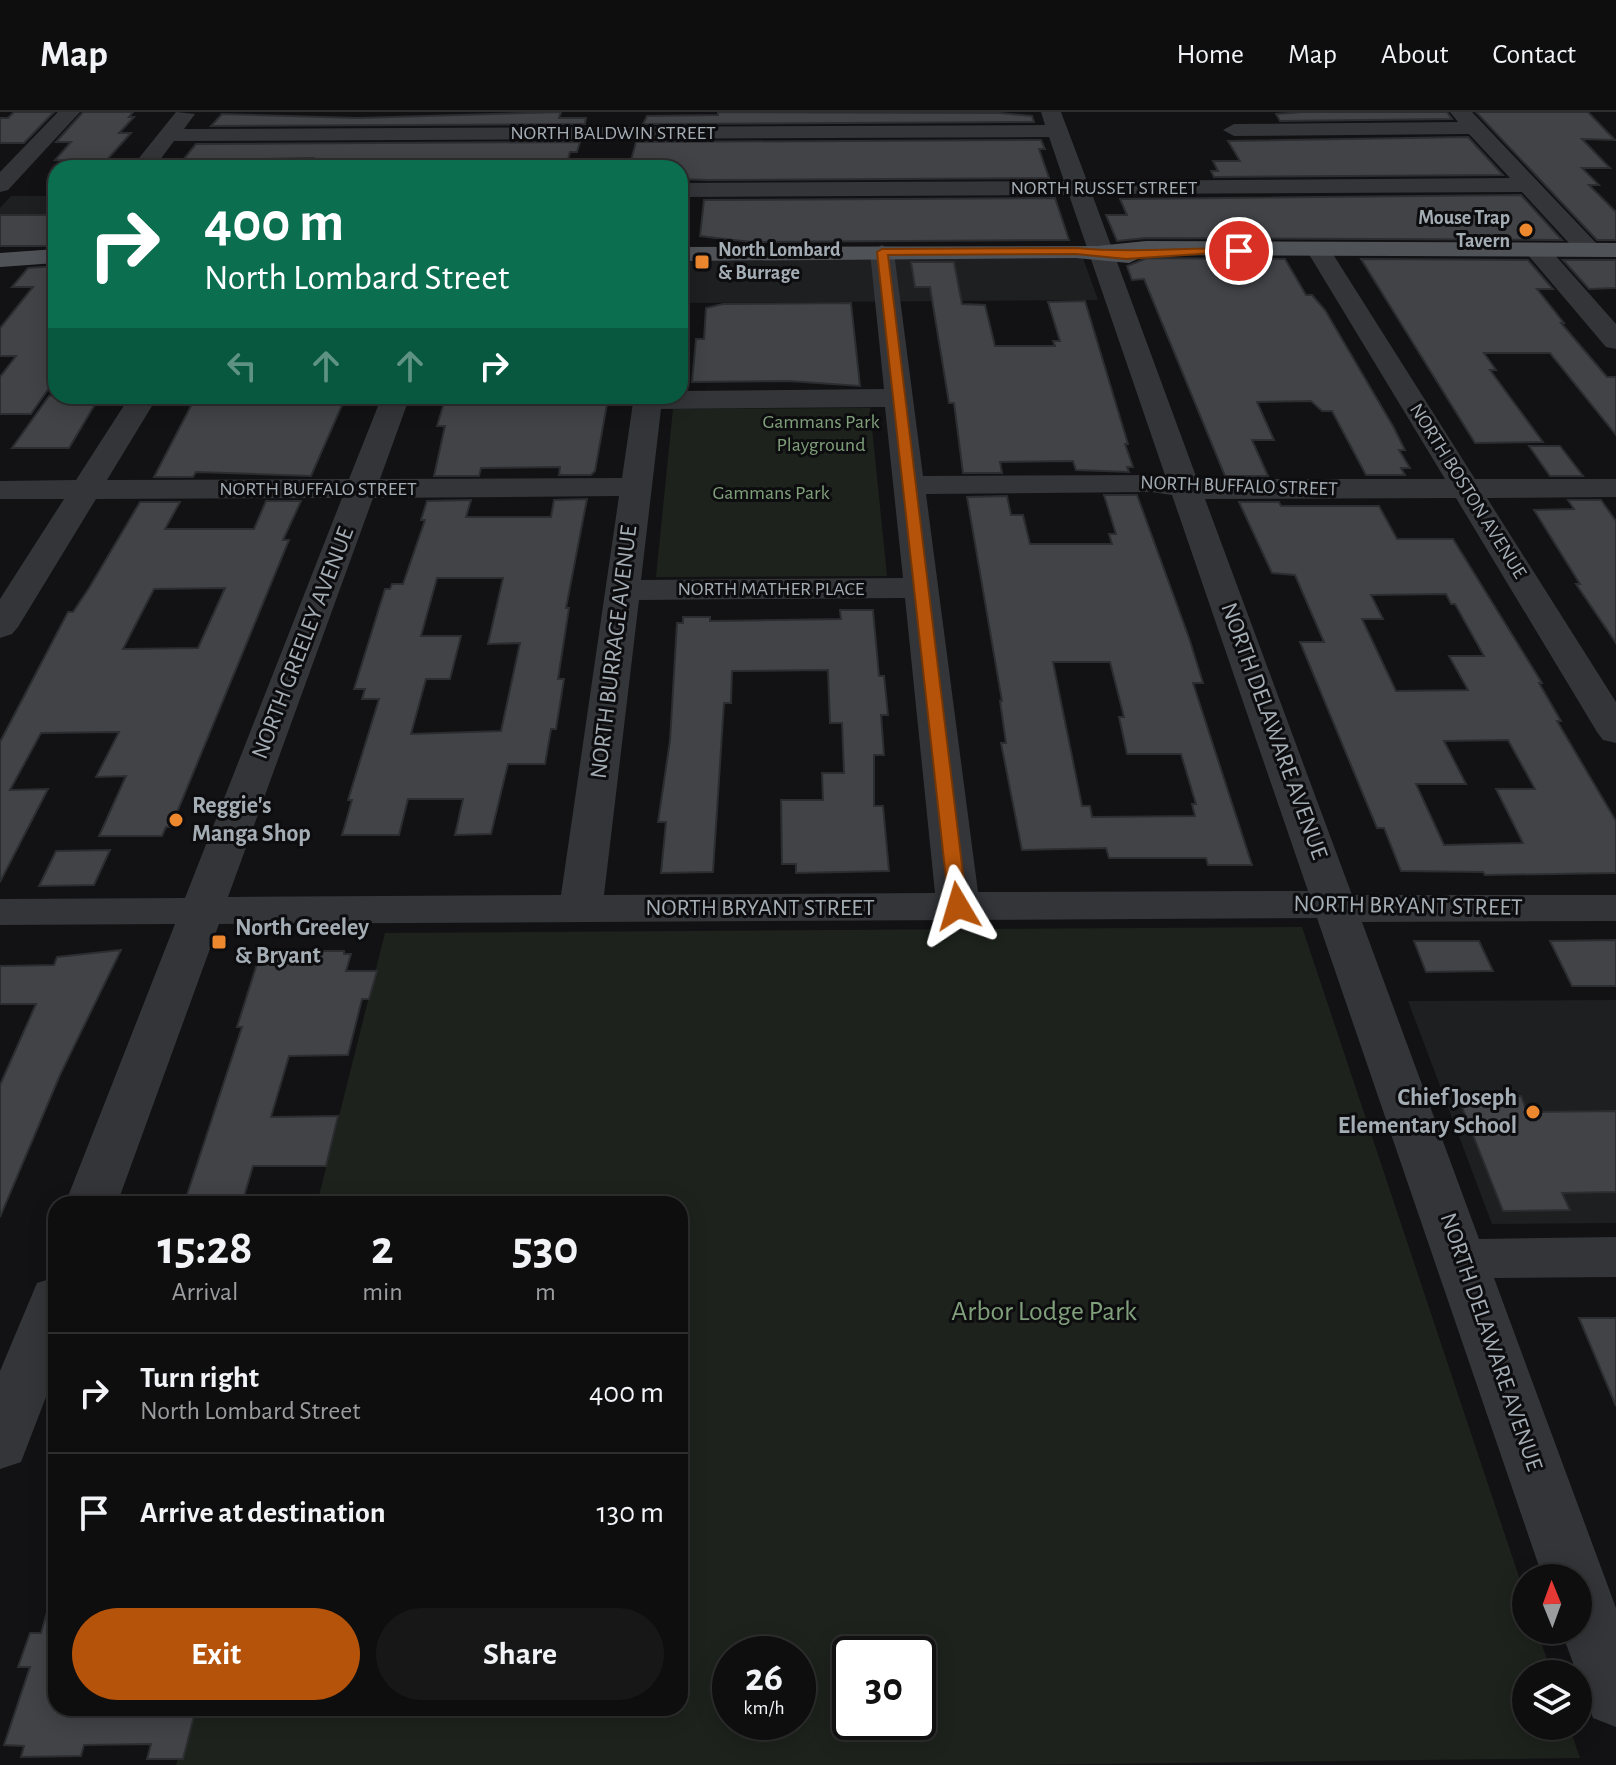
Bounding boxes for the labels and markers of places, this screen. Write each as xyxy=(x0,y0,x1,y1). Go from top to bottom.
place label: Mouse Trap Tavern xyxy=(1418,208,1510,251)
pin xyxy=(1205,217,1273,285)
marker: Mouse Trap Tavern xyxy=(1517,221,1535,239)
place label: North Lombard & Burrage xyxy=(718,240,841,283)
marker: North Lombard & Burrage xyxy=(693,253,711,271)
place label: Reggie's Manga Shop xyxy=(192,794,311,846)
marker: Reggie's Manga Shop xyxy=(167,811,185,829)
place label: North Greeley & Bryant xyxy=(235,916,369,968)
marker: North Greeley & Bryant xyxy=(210,933,228,951)
place label: Chief Joseph Elementary School xyxy=(1338,1086,1517,1138)
marker: Chief Joseph Elementary School xyxy=(1524,1103,1542,1121)

